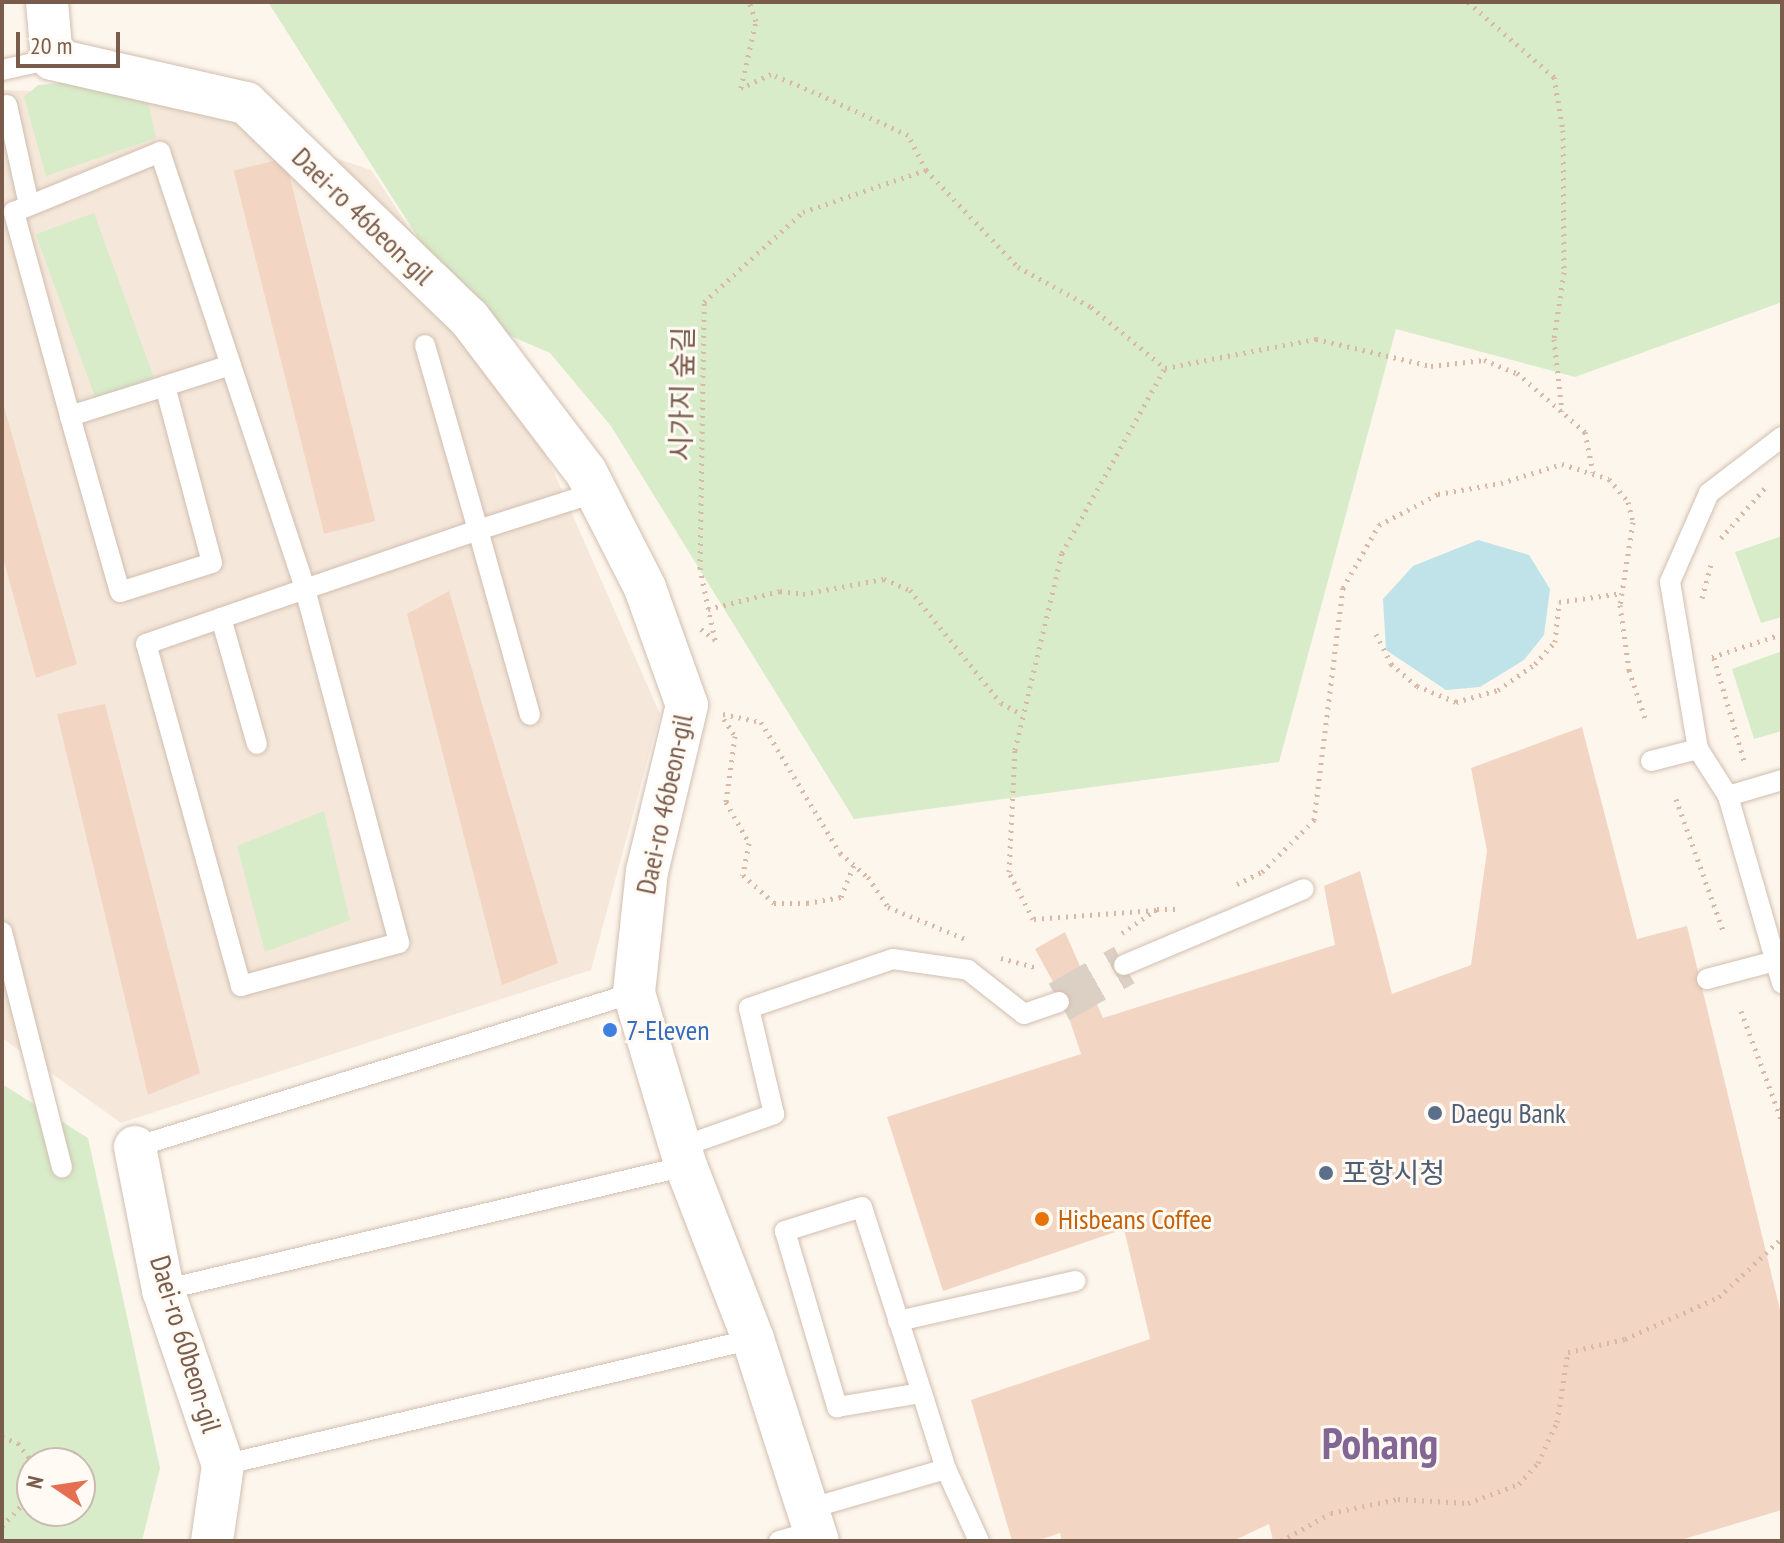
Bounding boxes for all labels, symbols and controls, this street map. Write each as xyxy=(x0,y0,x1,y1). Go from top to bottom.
scale bar xyxy=(20,16,124,66)
text: 20 m xyxy=(30,30,72,61)
street label: Daei-ro 46beon-gil xyxy=(285,140,441,292)
street label: 시가지 숲길 xyxy=(664,326,700,462)
street label: Daei-ro 46beon-gil xyxy=(629,711,699,897)
place label: 7-Eleven xyxy=(626,1013,710,1047)
marker: 7-Eleven xyxy=(601,1021,619,1039)
place label: Daegu Bank xyxy=(1451,1096,1566,1130)
marker: Daegu Bank xyxy=(1426,1104,1444,1122)
place label: 포항시청 xyxy=(1342,1156,1445,1190)
marker: 포항시청 xyxy=(1317,1164,1335,1182)
place label: Hisbeans Coffee xyxy=(1058,1202,1212,1236)
marker: Hisbeans Coffee xyxy=(1033,1210,1051,1228)
street label: Daei-ro 60beon-gil xyxy=(143,1251,229,1437)
district label: Pohang xyxy=(1322,1417,1438,1469)
north arrow xyxy=(16,1447,96,1527)
text: N xyxy=(20,1473,50,1491)

